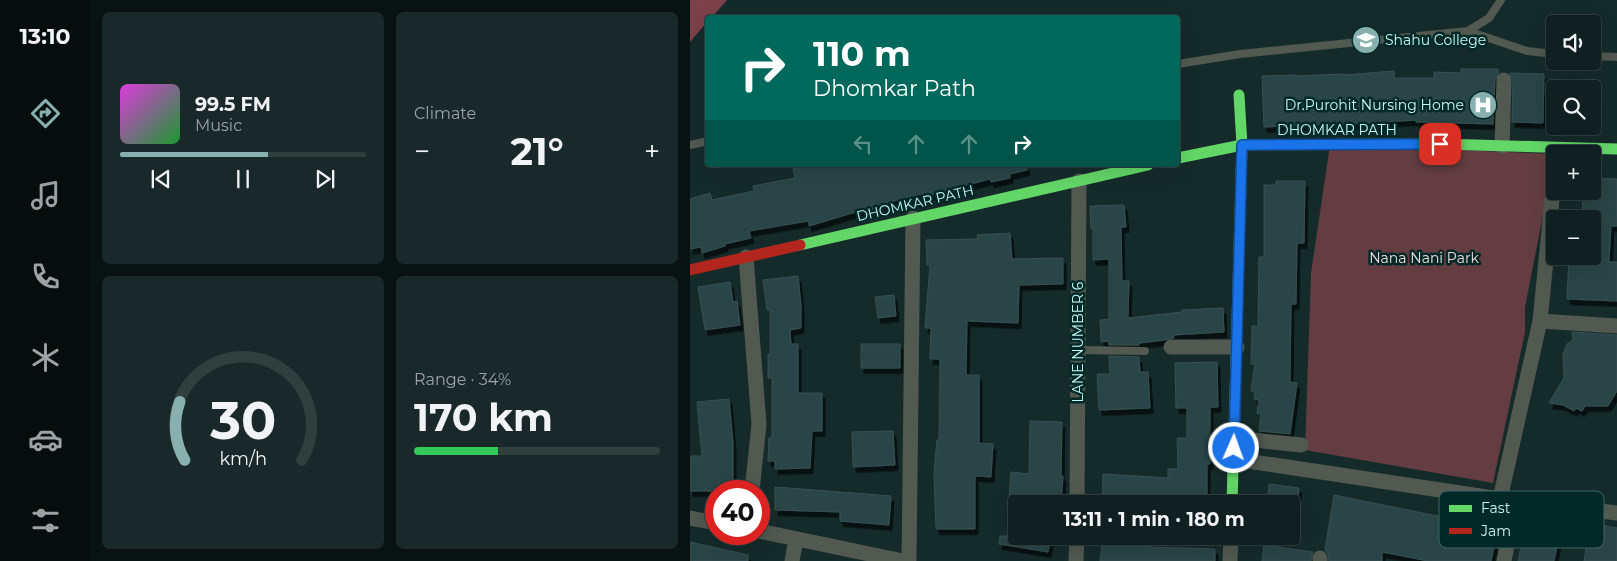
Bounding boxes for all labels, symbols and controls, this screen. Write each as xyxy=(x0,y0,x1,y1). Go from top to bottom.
map controls xyxy=(1546,15,1601,265)
button: sound xyxy=(1546,15,1601,70)
text: 13:10 xyxy=(20,23,70,50)
school or university icon: Shahu College xyxy=(1351,25,1381,55)
place label: Shahu College xyxy=(1385,31,1486,49)
text: 110 m xyxy=(813,32,911,75)
icon: right xyxy=(730,35,795,100)
text: Dhomkar Path xyxy=(813,75,976,102)
button: search xyxy=(1546,80,1601,135)
hospital icon: Dr.Purohit Nursing Home xyxy=(1468,90,1498,120)
text: 99.5 FM xyxy=(195,93,271,116)
icon: directions xyxy=(28,96,63,131)
place label: Dr.Purohit Nursing Home xyxy=(1285,96,1464,114)
text: Climate xyxy=(414,104,476,123)
text: Music xyxy=(195,116,242,135)
street label: DHOMKAR PATH xyxy=(1277,121,1397,139)
pin xyxy=(1419,123,1461,165)
text: 21° xyxy=(510,128,564,175)
icon: left xyxy=(849,130,877,158)
icon: ahead xyxy=(902,130,930,158)
icon: ahead xyxy=(955,130,983,158)
icon: right xyxy=(1008,130,1036,158)
icon: arrive xyxy=(1426,130,1454,158)
text: − xyxy=(414,134,430,168)
text: + xyxy=(644,134,660,168)
button: + xyxy=(1546,145,1601,200)
icon: previous xyxy=(147,165,175,193)
icon: pause xyxy=(229,165,257,193)
icon: next xyxy=(311,165,339,193)
icon: music xyxy=(28,178,63,213)
street label: DHOMKAR PATH xyxy=(855,181,975,225)
button: − xyxy=(1546,210,1601,265)
park label: Nana Nani Park xyxy=(1369,249,1479,267)
icon: phone xyxy=(28,259,63,294)
street label: LANE NUMBER 6 xyxy=(1069,281,1087,402)
icon: climate xyxy=(28,340,63,375)
text: Range · 34% xyxy=(414,370,511,389)
text: 30 xyxy=(209,389,276,452)
text: 170 km xyxy=(414,394,553,441)
position arrow xyxy=(1207,421,1259,473)
icon: car xyxy=(28,422,63,457)
text: km/h xyxy=(219,448,267,469)
speed limit sign: 40 xyxy=(705,480,770,545)
legend xyxy=(1439,491,1604,548)
text: Fast xyxy=(1481,499,1511,517)
icon: filters xyxy=(28,503,63,538)
text: 13:11 · 1 min · 180 m xyxy=(1063,508,1245,531)
text: Jam xyxy=(1480,522,1511,540)

